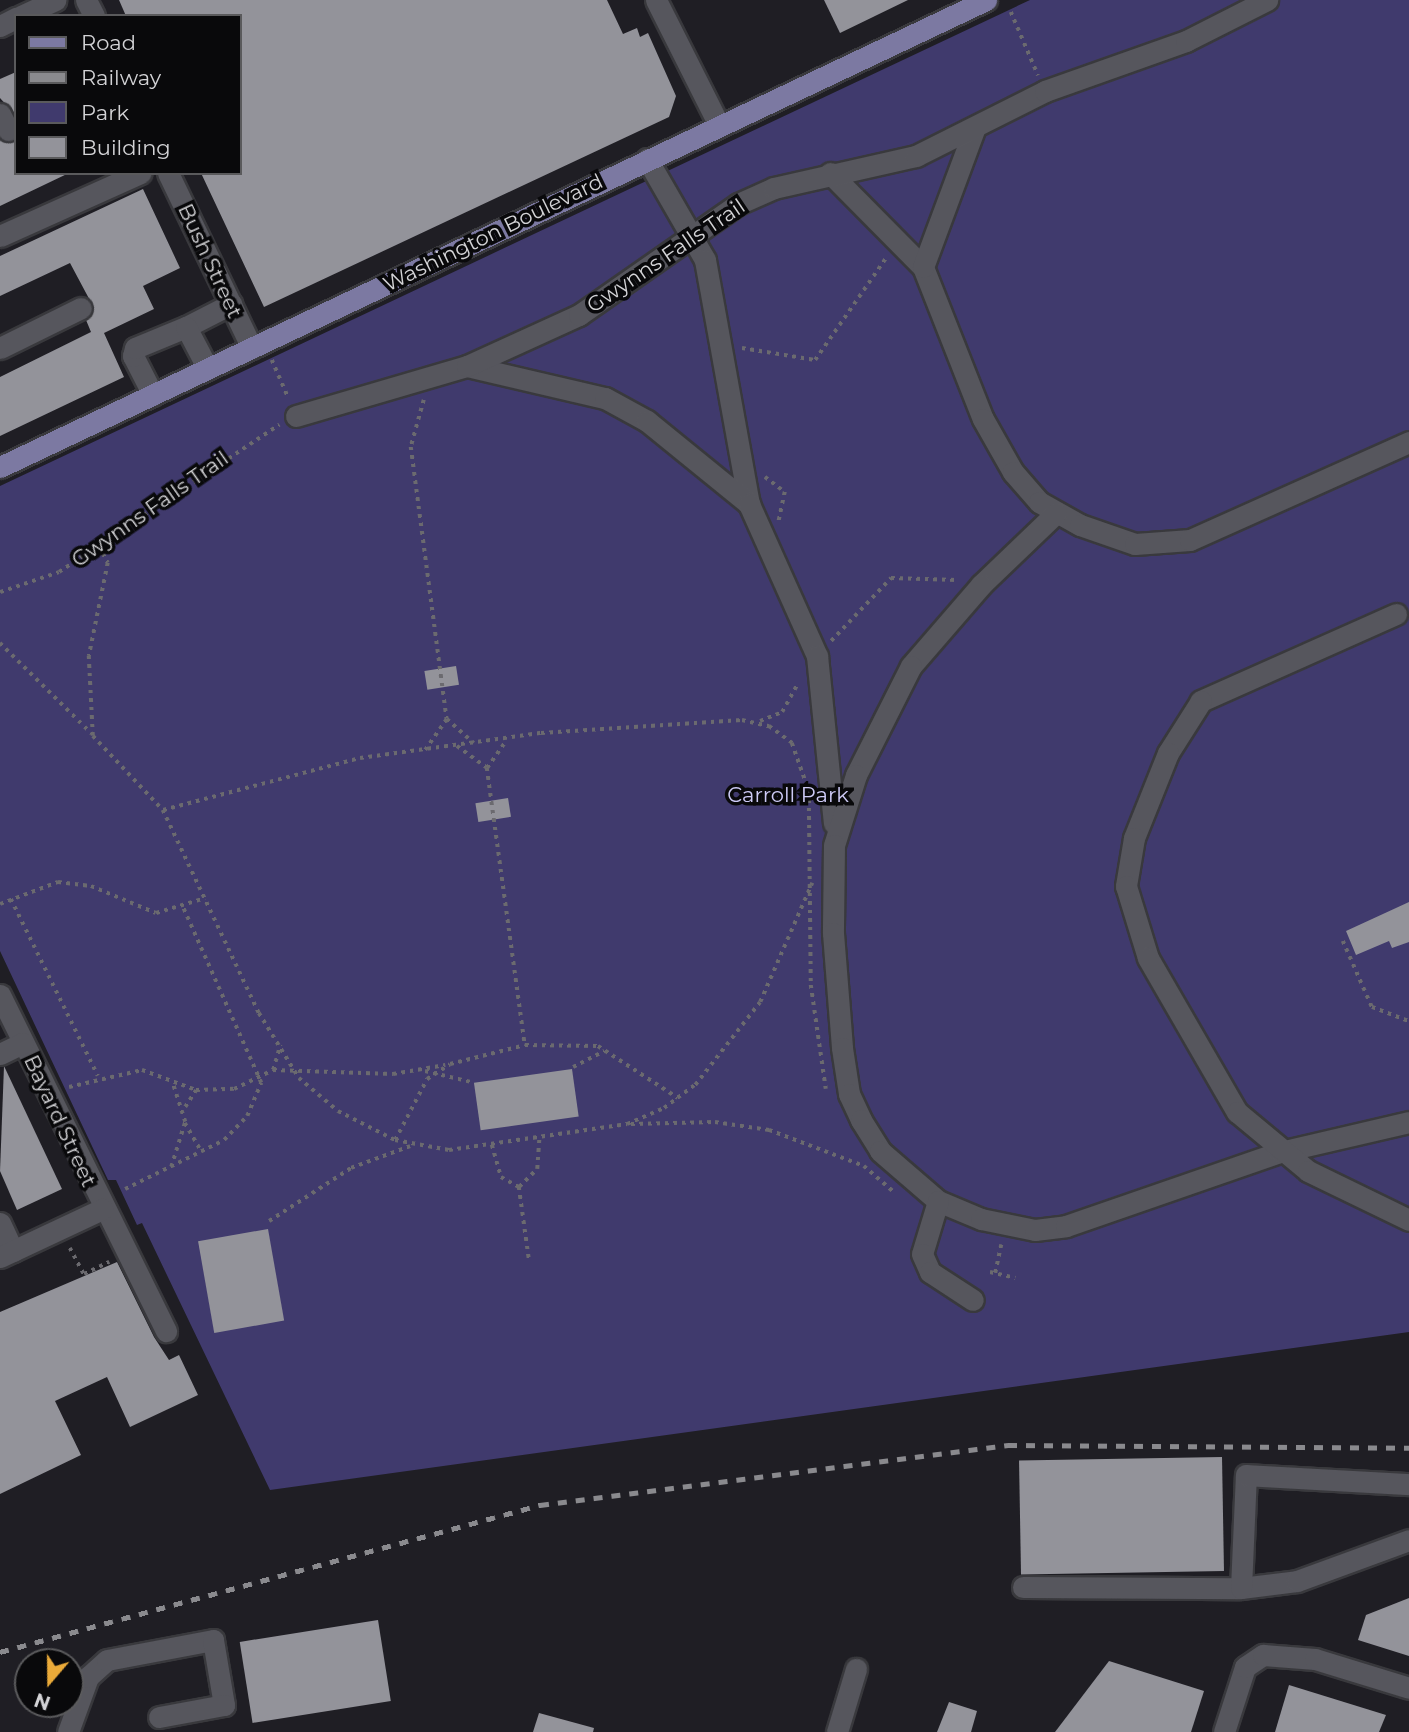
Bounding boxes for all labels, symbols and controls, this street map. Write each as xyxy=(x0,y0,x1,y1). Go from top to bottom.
legend xyxy=(14,14,242,175)
text: Road xyxy=(81,30,136,55)
text: Railway xyxy=(81,65,161,90)
text: Park xyxy=(81,100,129,125)
text: Building xyxy=(81,135,171,160)
street label: Washington Boulevard xyxy=(379,169,607,297)
street label: Gwynns Falls Trail xyxy=(582,194,750,318)
street label: Bush Street xyxy=(173,200,247,322)
street label: Gwynns Falls Trail xyxy=(67,446,233,572)
park label: Carroll Park xyxy=(727,782,849,808)
street label: Bayard Street xyxy=(18,1051,102,1191)
north arrow xyxy=(14,1648,84,1718)
text: N xyxy=(31,1688,53,1715)

